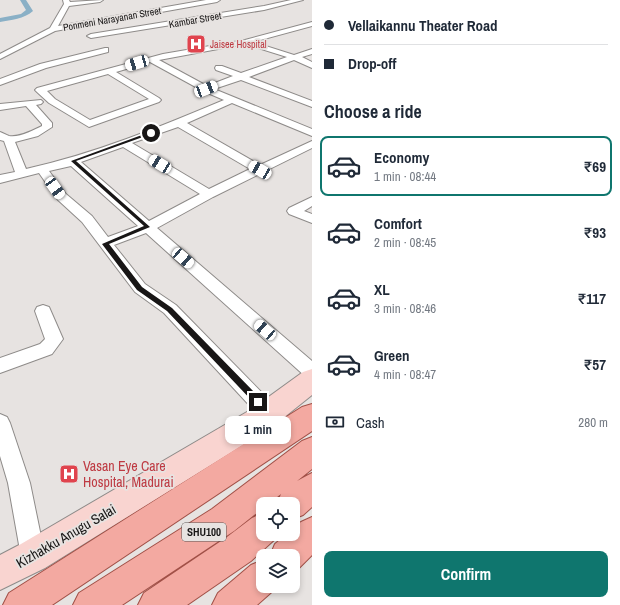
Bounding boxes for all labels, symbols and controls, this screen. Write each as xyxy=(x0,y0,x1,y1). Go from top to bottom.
street label: Ponmeni Narayanan Street xyxy=(62,4,163,34)
street label: Kambar Street xyxy=(168,9,223,31)
text: Vellaikannu Theater Road xyxy=(348,15,498,36)
hospital icon: Jaisee Hospital xyxy=(185,33,207,55)
place label: Jaisee Hospital xyxy=(210,38,267,51)
text: Drop-off xyxy=(348,53,397,74)
car xyxy=(124,54,150,72)
car xyxy=(193,79,219,99)
text: Choose a ride xyxy=(324,99,422,124)
route start xyxy=(142,124,160,142)
text: Economy xyxy=(374,147,429,168)
icon: car xyxy=(326,148,362,184)
car xyxy=(147,153,173,175)
text: ₹69 xyxy=(584,156,606,177)
car xyxy=(247,159,273,181)
text: 1 min · 08:44 xyxy=(374,168,436,185)
car xyxy=(43,175,67,201)
text: Comfort xyxy=(374,213,422,234)
icon: car xyxy=(326,214,362,250)
text: ₹93 xyxy=(584,222,606,243)
text: 2 min · 08:45 xyxy=(374,234,436,251)
car xyxy=(170,246,196,270)
text: XL xyxy=(374,279,390,300)
icon: car xyxy=(326,280,362,316)
text: ₹117 xyxy=(577,288,606,309)
text: 3 min · 08:46 xyxy=(374,300,436,317)
car xyxy=(252,318,278,342)
text: Green xyxy=(374,345,410,366)
icon: car xyxy=(326,346,362,382)
text: ₹57 xyxy=(584,354,606,375)
text: 4 min · 08:47 xyxy=(374,366,436,383)
route end xyxy=(249,393,267,411)
icon: cash xyxy=(324,411,346,433)
text: Cash xyxy=(356,412,385,433)
text: 280 m xyxy=(578,414,608,431)
callout: 1 min xyxy=(225,416,291,444)
text: 1 min xyxy=(244,421,272,438)
place label: Vasan Eye Care Hospital, Madurai xyxy=(83,457,174,491)
hospital icon: Vasan Eye Care Hospital, Madurai xyxy=(58,463,80,485)
map controls xyxy=(256,497,300,593)
button: locate xyxy=(256,497,300,541)
street label: Kizhakku Anugu Salai xyxy=(13,500,119,572)
road number: SHU100 xyxy=(182,523,226,541)
button: layers xyxy=(256,549,300,593)
button: Confirm xyxy=(324,551,608,597)

